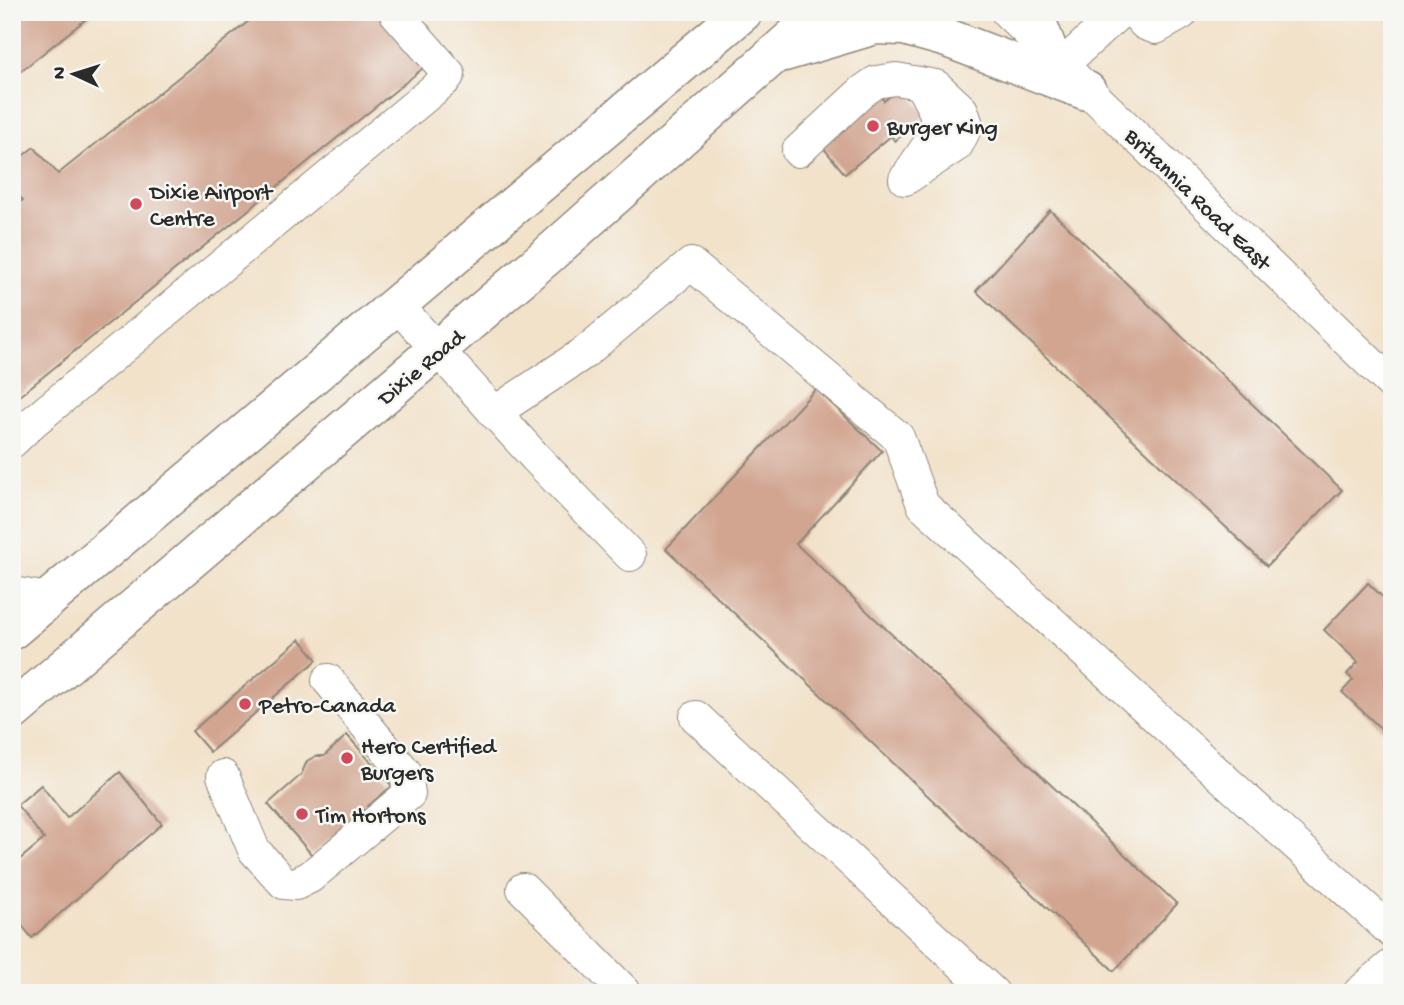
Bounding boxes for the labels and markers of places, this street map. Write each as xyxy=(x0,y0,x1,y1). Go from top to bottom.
place label: Burger King xyxy=(886,116,998,143)
marker: Burger King xyxy=(865,118,881,134)
place label: Dixie Airport Centre xyxy=(148,181,273,234)
marker: Dixie Airport Centre xyxy=(128,196,144,212)
place label: Petro-Canada xyxy=(258,694,397,721)
marker: Petro-Canada xyxy=(237,696,253,712)
place label: Hero Certified Burgers xyxy=(360,735,497,788)
marker: Hero Certified Burgers xyxy=(339,750,355,766)
place label: Tim Hortons xyxy=(314,804,426,831)
marker: Tim Hortons xyxy=(294,806,310,822)

